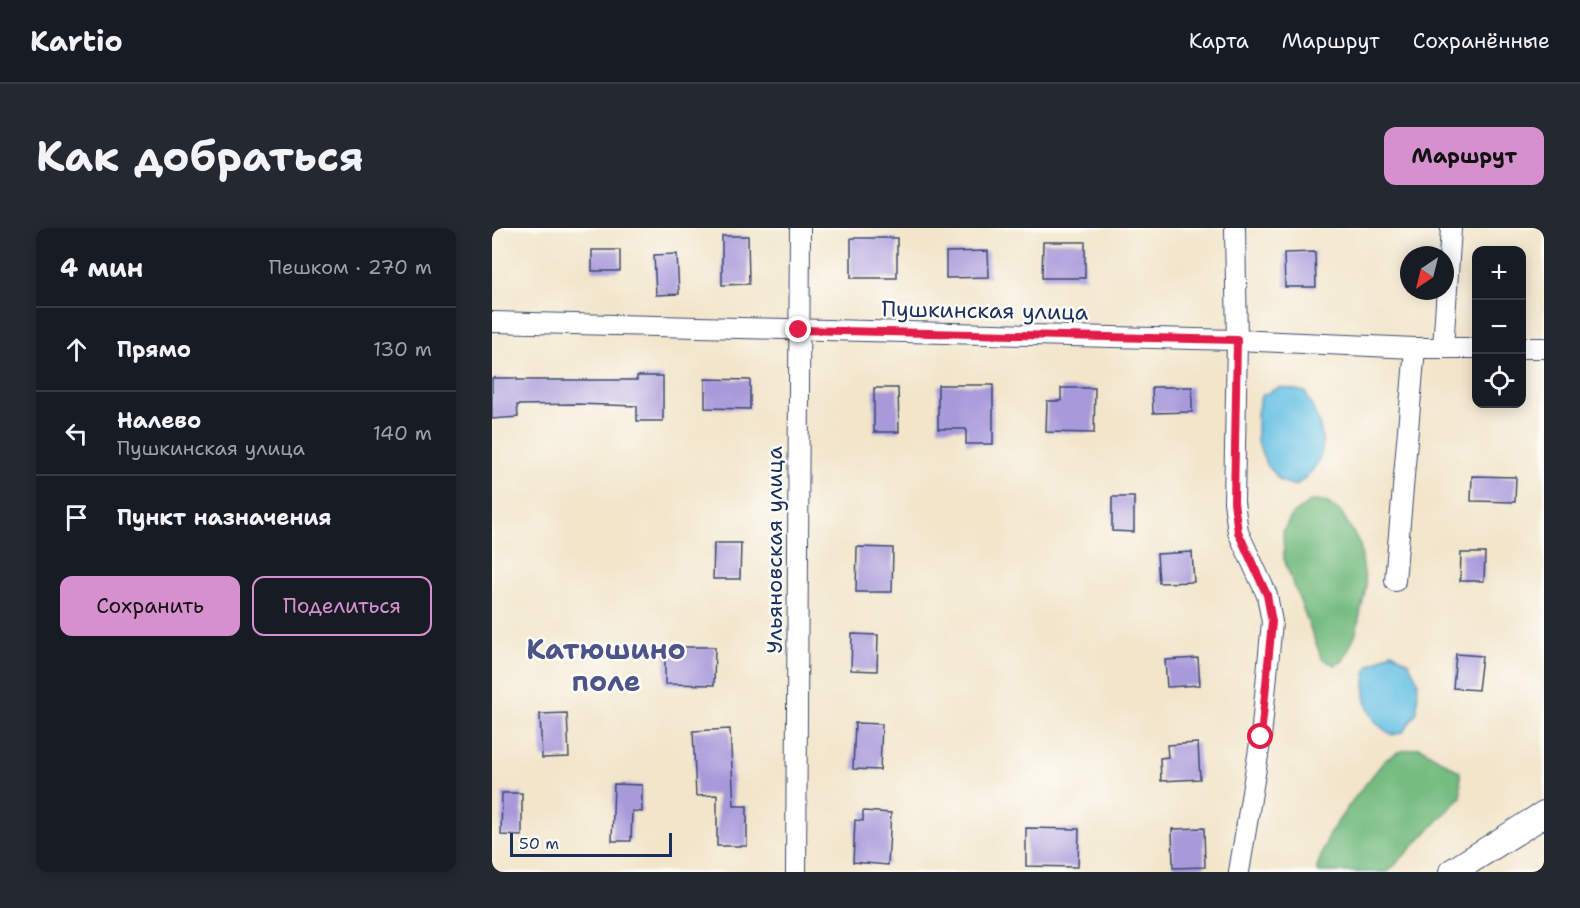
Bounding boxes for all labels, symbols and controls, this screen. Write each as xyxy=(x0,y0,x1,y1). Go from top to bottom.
text: Kartio xyxy=(30,22,123,60)
text: Карта xyxy=(1189,27,1249,55)
text: Маршрут xyxy=(1282,27,1380,55)
text: Сохранённые xyxy=(1413,27,1550,55)
button: Маршрут xyxy=(1384,127,1544,185)
text: Как добраться xyxy=(36,128,364,184)
north arrow xyxy=(1400,246,1454,300)
map controls xyxy=(1472,246,1526,408)
button: + xyxy=(1472,246,1526,300)
text: 4 мин xyxy=(60,250,143,285)
text: Пешком · 270 m xyxy=(269,254,432,280)
street label: Пушкинская улица xyxy=(881,294,1089,327)
button: − xyxy=(1472,300,1526,354)
route end xyxy=(785,316,811,342)
icon: ahead xyxy=(60,333,93,366)
text: Прямо xyxy=(117,335,191,364)
text: 130 m xyxy=(373,336,432,362)
button: locate xyxy=(1472,354,1526,408)
text: Налево xyxy=(117,406,201,435)
icon: left xyxy=(60,417,93,450)
text: 140 m xyxy=(373,420,432,446)
text: Пушкинская улица xyxy=(117,435,305,461)
street label: Ульяновская улица xyxy=(760,446,789,654)
icon: arrive xyxy=(60,501,93,534)
text: Пункт назначения xyxy=(117,503,331,532)
button: Сохранить xyxy=(60,576,240,636)
button: Поделиться xyxy=(252,576,432,636)
district label: Катюшино поле xyxy=(526,630,686,700)
route start xyxy=(1247,723,1273,749)
scale bar xyxy=(510,830,672,858)
text: 50 m xyxy=(519,833,559,854)

